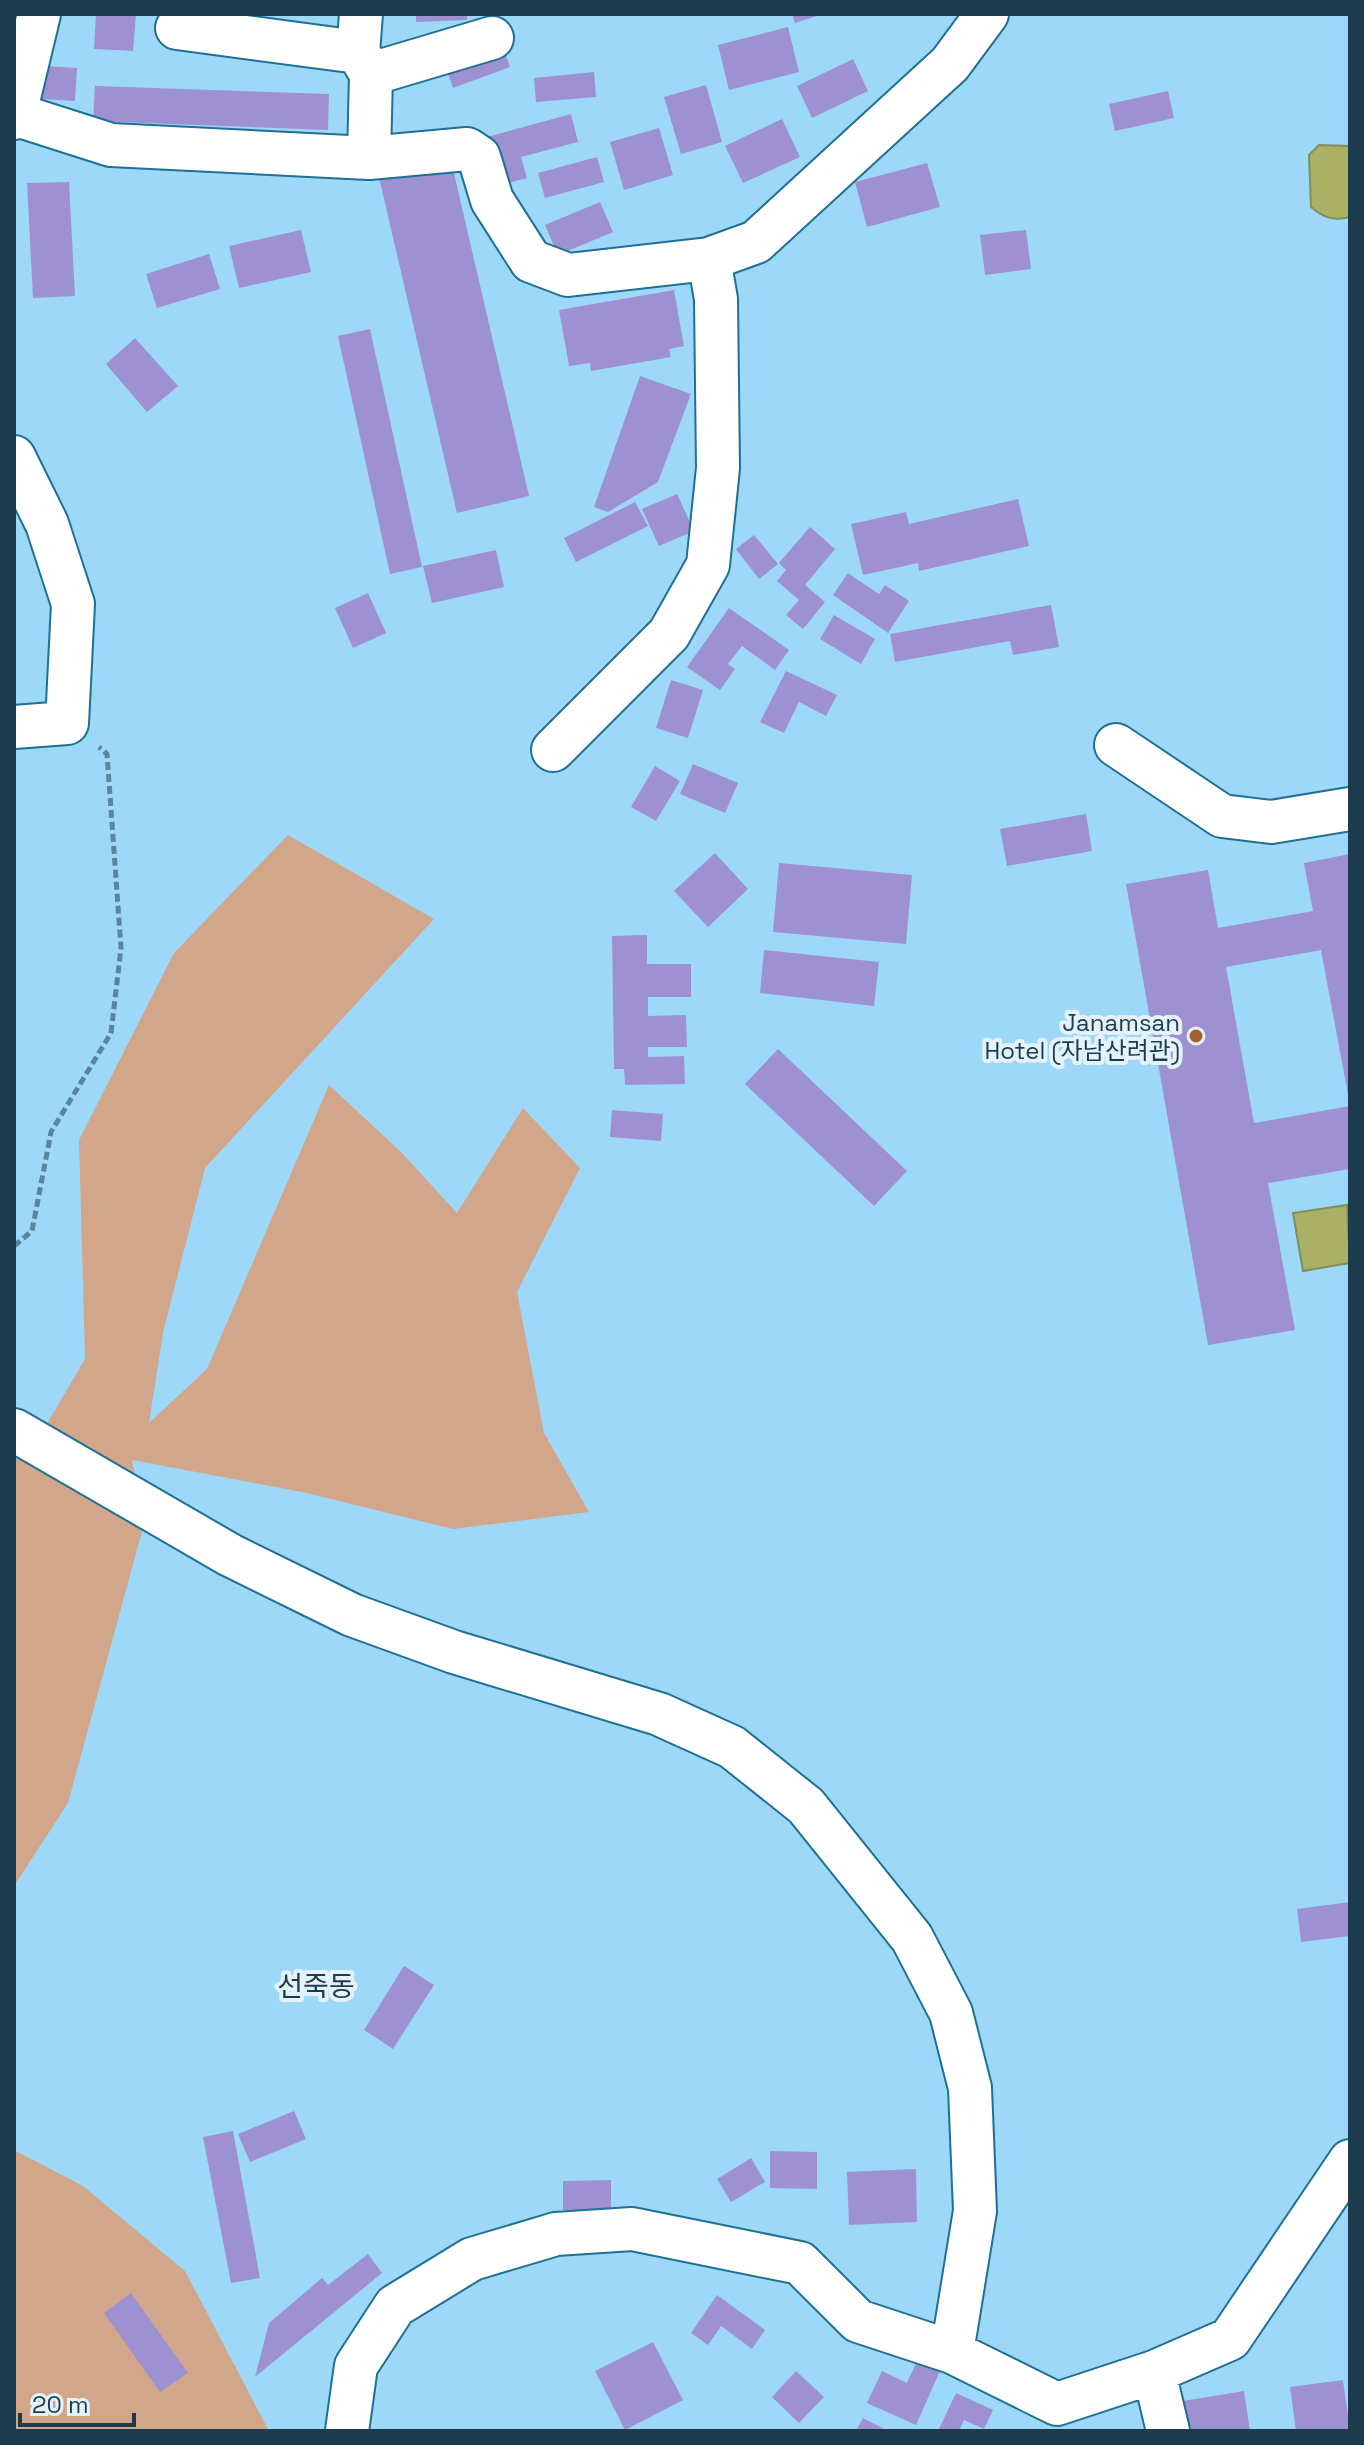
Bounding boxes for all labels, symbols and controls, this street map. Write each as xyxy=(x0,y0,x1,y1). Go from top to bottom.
place label: Janamsan Hotel (자남산려관) xyxy=(984,1007,1180,1066)
marker: Janamsan Hotel (자남산려관) xyxy=(1187,1027,1205,1045)
district label: 선죽동 xyxy=(277,1968,355,2004)
scale bar xyxy=(20,2377,134,2427)
text: 20 m xyxy=(32,2389,89,2420)

